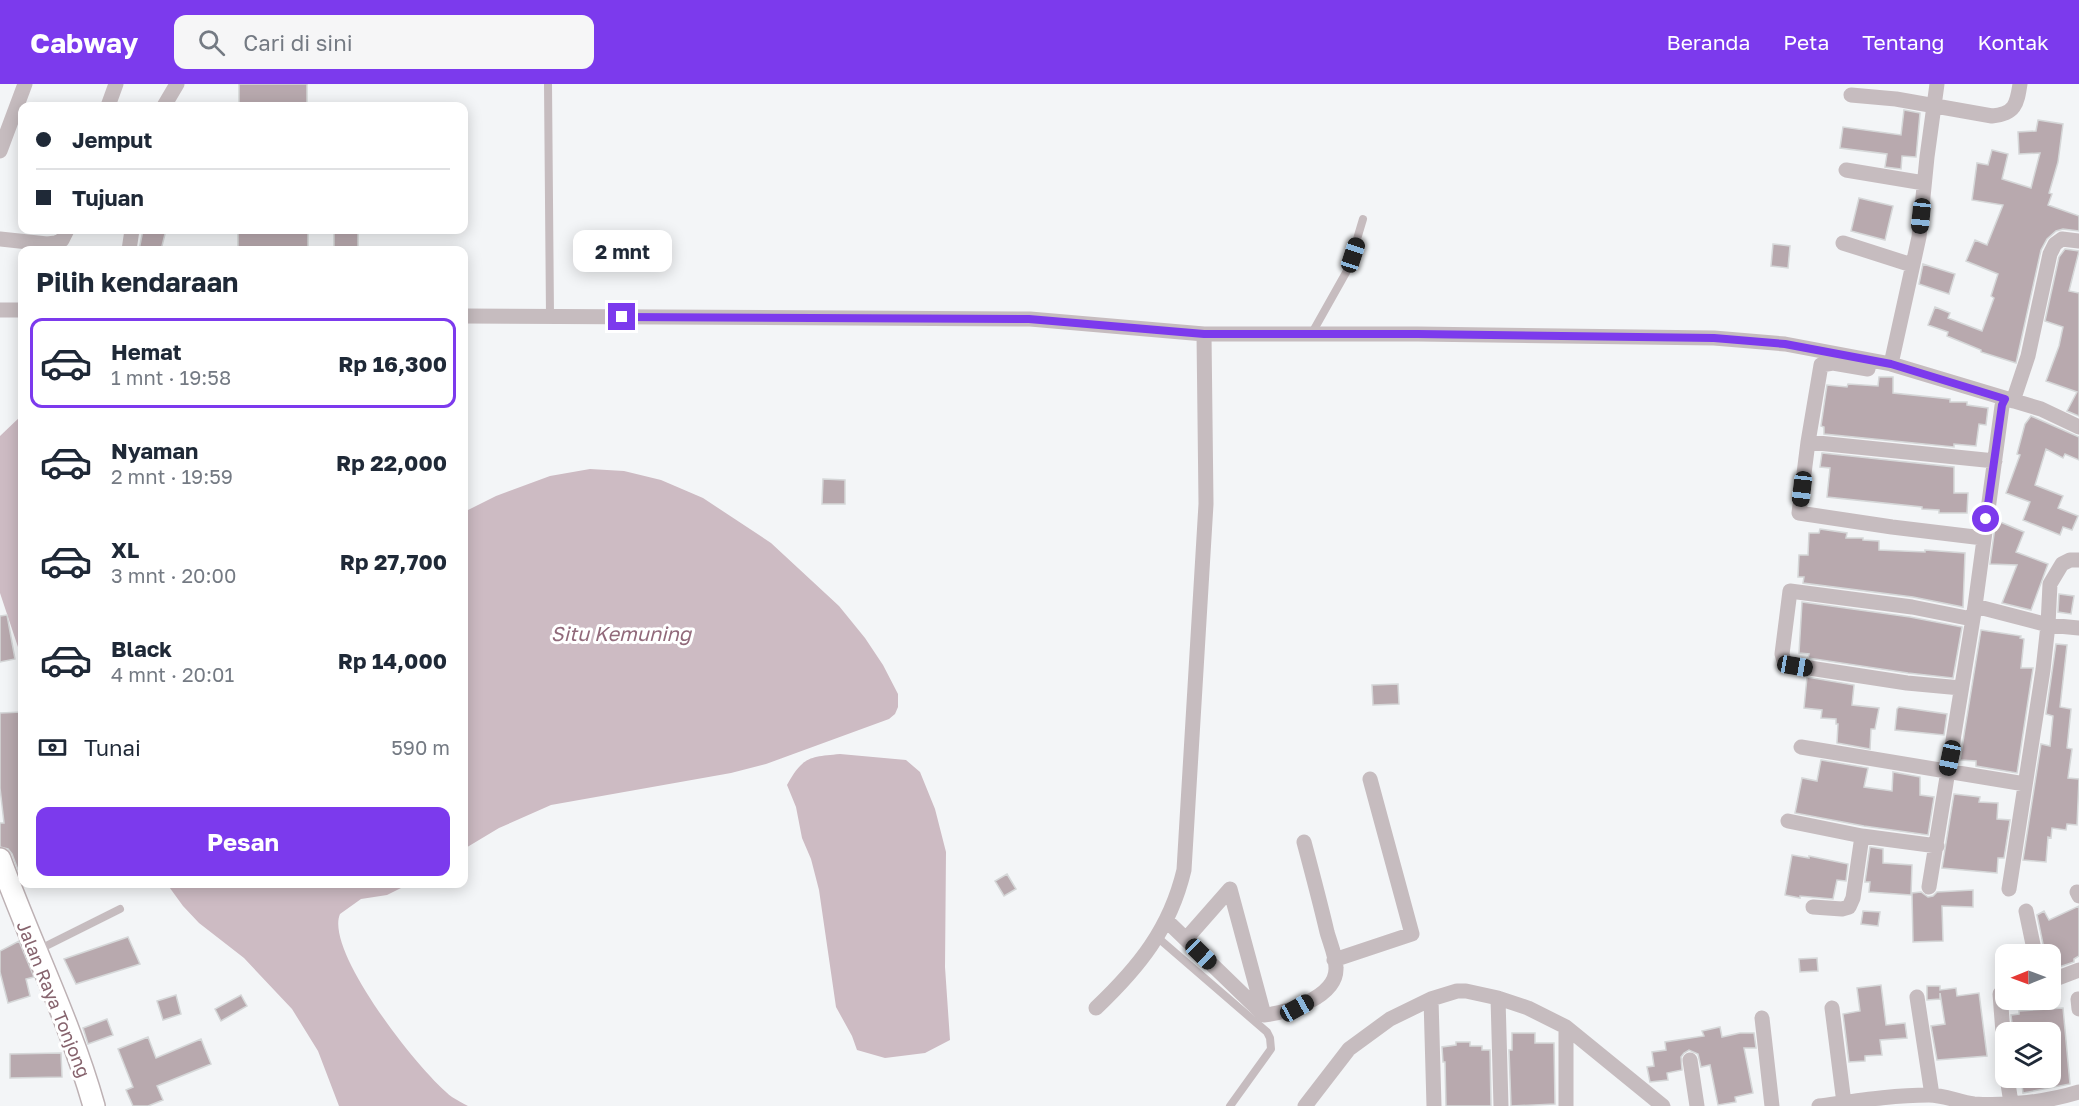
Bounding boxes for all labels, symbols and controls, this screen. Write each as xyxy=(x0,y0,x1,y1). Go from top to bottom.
search box xyxy=(174,15,594,69)
text: Cabway xyxy=(30,26,138,59)
icon: search xyxy=(195,26,228,59)
text: Cari di sini xyxy=(243,29,353,56)
text: Beranda xyxy=(1667,29,1750,55)
text: Peta xyxy=(1783,29,1829,55)
text: Tentang xyxy=(1862,29,1944,55)
text: Kontak xyxy=(1977,29,2049,55)
text: Jemput xyxy=(72,126,152,153)
text: Tujuan xyxy=(72,184,144,211)
car xyxy=(1910,197,1932,235)
callout: 2 mnt xyxy=(572,230,672,272)
car xyxy=(1339,235,1367,275)
text: 2 mnt xyxy=(595,239,650,263)
text: Pilih kendaraan xyxy=(36,266,238,298)
route end xyxy=(608,303,635,330)
icon: car xyxy=(39,336,93,390)
text: Hemat xyxy=(111,338,182,365)
text: Rp 16,300 xyxy=(338,350,447,377)
text: 1 mnt · 19:58 xyxy=(111,365,231,389)
icon: car xyxy=(39,435,93,489)
text: Nyaman xyxy=(111,437,198,464)
text: Rp 22,000 xyxy=(336,449,447,476)
text: 2 mnt · 19:59 xyxy=(111,464,233,488)
car xyxy=(1791,470,1813,508)
route start xyxy=(1972,505,1999,532)
icon: car xyxy=(39,534,93,588)
text: XL xyxy=(111,536,139,563)
text: Rp 27,700 xyxy=(340,548,447,575)
text: 3 mnt · 20:00 xyxy=(111,563,236,587)
water label: Situ Kemuning xyxy=(551,621,693,646)
icon: car xyxy=(39,633,93,687)
text: Black xyxy=(111,635,172,662)
text: Rp 14,000 xyxy=(338,647,447,674)
car xyxy=(1776,654,1814,678)
text: 4 mnt · 20:01 xyxy=(111,662,234,686)
icon: cash xyxy=(36,731,69,764)
text: Tunai xyxy=(84,734,141,761)
text: 590 m xyxy=(391,735,450,759)
car xyxy=(1937,739,1963,777)
button: Pesan xyxy=(36,807,450,876)
street label: Jalan Raya Tonjong xyxy=(13,917,95,1081)
car xyxy=(1182,935,1220,973)
north arrow xyxy=(1995,944,2061,1010)
map controls xyxy=(1995,944,2061,1088)
car xyxy=(1277,991,1317,1025)
button: layers xyxy=(1995,1022,2061,1088)

